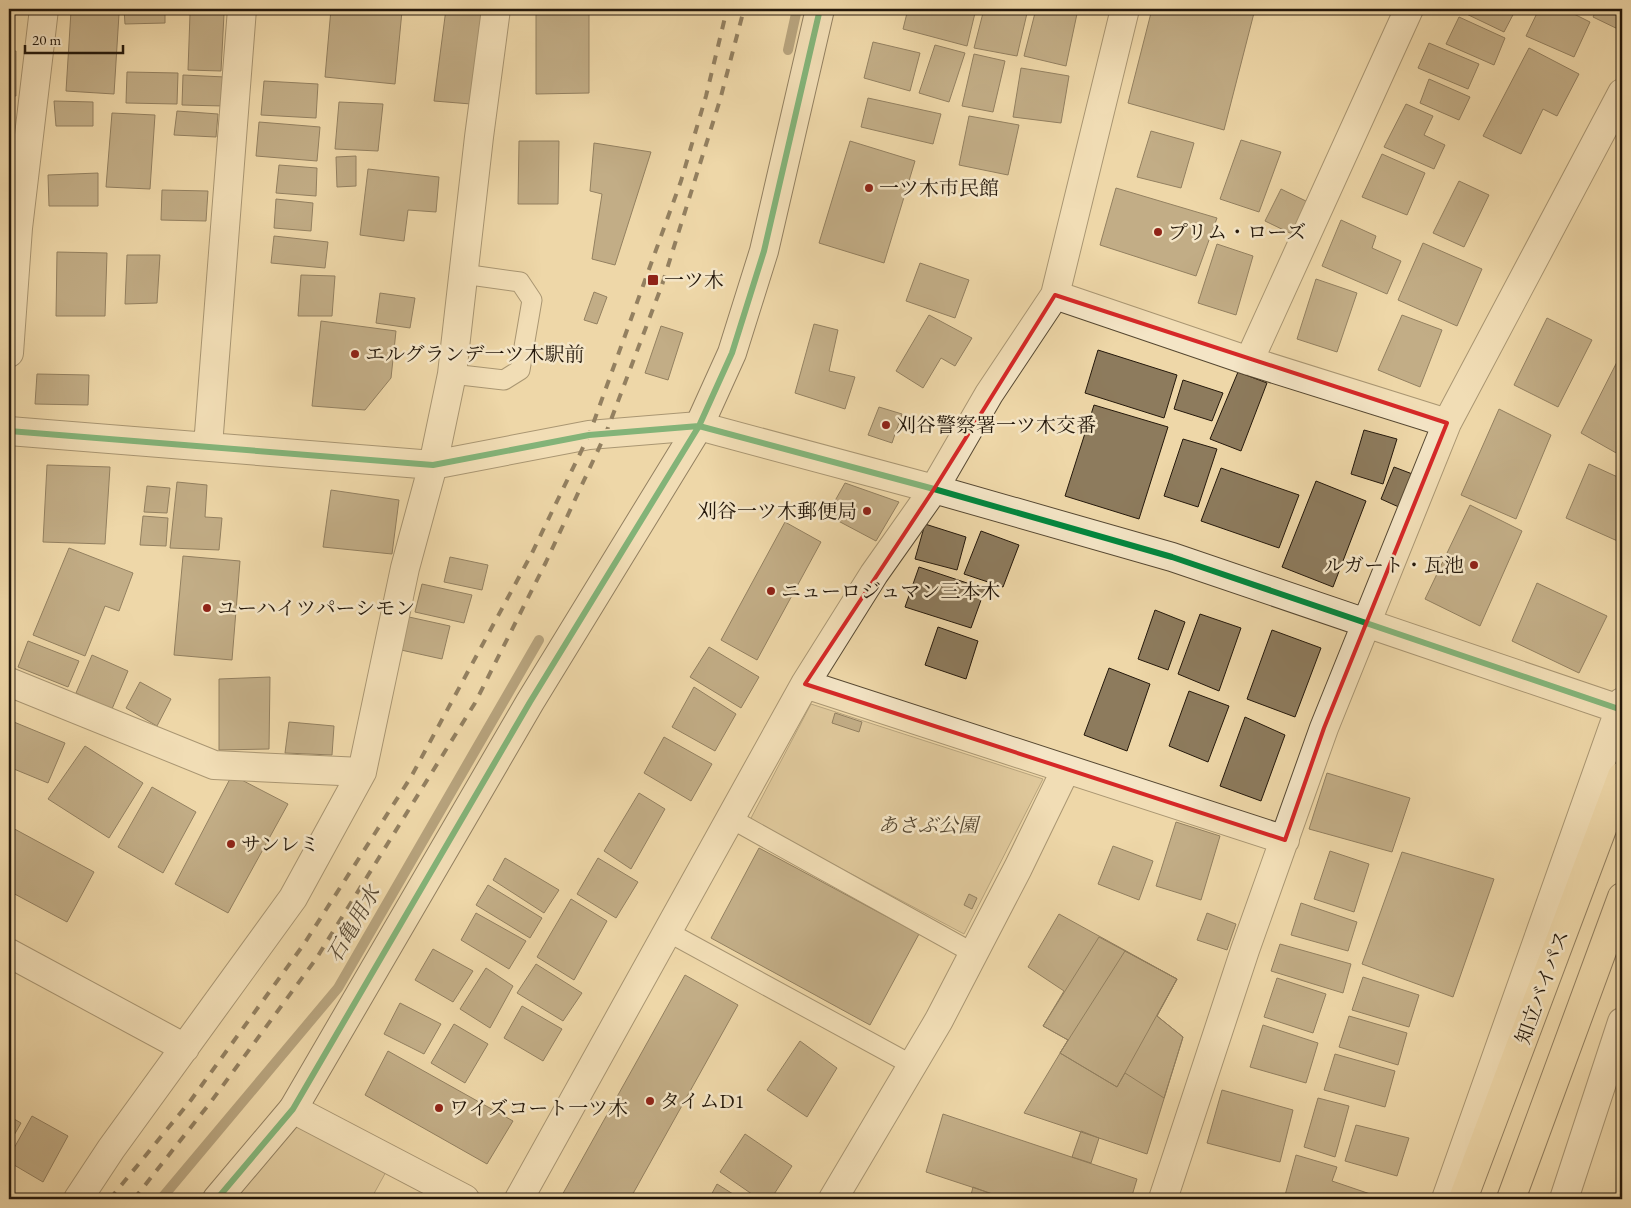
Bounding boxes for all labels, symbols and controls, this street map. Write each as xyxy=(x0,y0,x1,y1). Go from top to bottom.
scale bar xyxy=(25,22,122,54)
text: 20 m xyxy=(32,30,61,49)
place label: 一ツ木市民館 xyxy=(879,175,999,201)
marker: 一ツ木市民館 xyxy=(863,182,875,194)
place label: プリム・ローズ xyxy=(1168,219,1306,245)
marker: プリム・ローズ xyxy=(1152,226,1164,238)
place label: 一ツ木 xyxy=(664,267,724,293)
marker: 一ツ木 xyxy=(646,273,660,287)
place label: エルグランデ一ツ木駅前 xyxy=(365,341,585,367)
marker: エルグランデ一ツ木駅前 xyxy=(349,348,361,360)
place label: 刈谷警察署一ツ木交番 xyxy=(896,412,1096,438)
marker: 刈谷警察署一ツ木交番 xyxy=(880,419,892,431)
place label: 刈谷一ツ木郵便局 xyxy=(697,498,857,524)
marker: 刈谷一ツ木郵便局 xyxy=(861,505,873,517)
place label: ルガート・瓦池 xyxy=(1324,552,1464,578)
marker: ルガート・瓦池 xyxy=(1468,559,1480,571)
place label: ニューロジュマン三本木 xyxy=(781,578,1001,604)
marker: ニューロジュマン三本木 xyxy=(765,585,777,597)
place label: ユーハイツパーシモン xyxy=(217,595,415,621)
marker: ユーハイツパーシモン xyxy=(201,602,213,614)
park label: あさぶ公園 xyxy=(878,812,981,838)
place label: サンレミ xyxy=(241,831,320,857)
marker: サンレミ xyxy=(225,838,237,850)
water label: 石亀用水 xyxy=(320,879,387,967)
street label: 知立バイパス xyxy=(1509,926,1575,1048)
place label: タイムD1 xyxy=(660,1088,744,1114)
place label: ワイズコート一ツ木 xyxy=(449,1095,628,1121)
marker: タイムD1 xyxy=(644,1095,656,1107)
marker: ワイズコート一ツ木 xyxy=(433,1102,445,1114)

